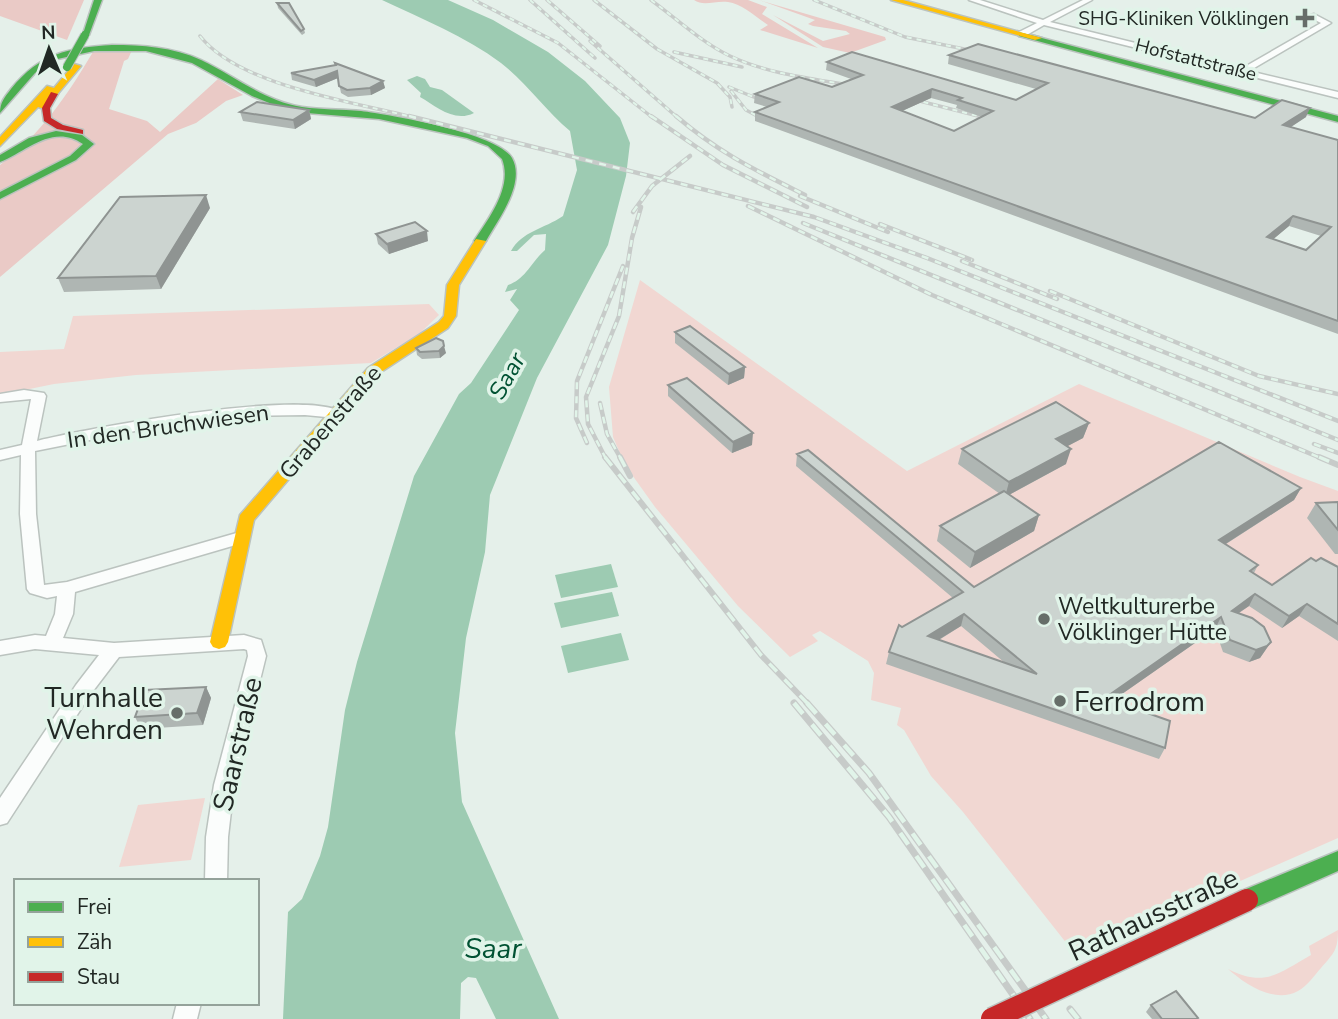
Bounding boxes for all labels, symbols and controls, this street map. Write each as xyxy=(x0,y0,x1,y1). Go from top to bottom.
place label: SHG-Kliniken Völklingen xyxy=(1078,6,1289,32)
marker: SHG-Kliniken Völklingen xyxy=(1295,8,1315,28)
north arrow xyxy=(14,14,84,84)
text: N xyxy=(41,20,56,46)
street label: Hofstattstraße xyxy=(1132,32,1259,88)
water label: Saar xyxy=(481,346,534,405)
street label: Grabenstraße xyxy=(272,359,388,486)
street label: In den Bruchwiesen xyxy=(65,397,271,456)
place label: Weltkulturerbe Völklinger Hütte xyxy=(1057,591,1227,648)
marker: Weltkulturerbe Völklinger Hütte xyxy=(1036,611,1052,627)
street label: Saarstraße xyxy=(204,673,272,815)
place label: Turnhalle Wehrden xyxy=(44,679,163,749)
place label: Ferrodrom xyxy=(1074,683,1205,721)
marker: Ferrodrom xyxy=(1052,693,1068,709)
marker: Turnhalle Wehrden xyxy=(169,705,185,721)
street label: Rathausstraße xyxy=(1062,859,1244,971)
legend xyxy=(14,879,259,1005)
text: Frei xyxy=(77,893,112,921)
text: Zäh xyxy=(77,928,112,956)
water label: Saar xyxy=(465,930,522,968)
text: Stau xyxy=(77,963,120,991)

